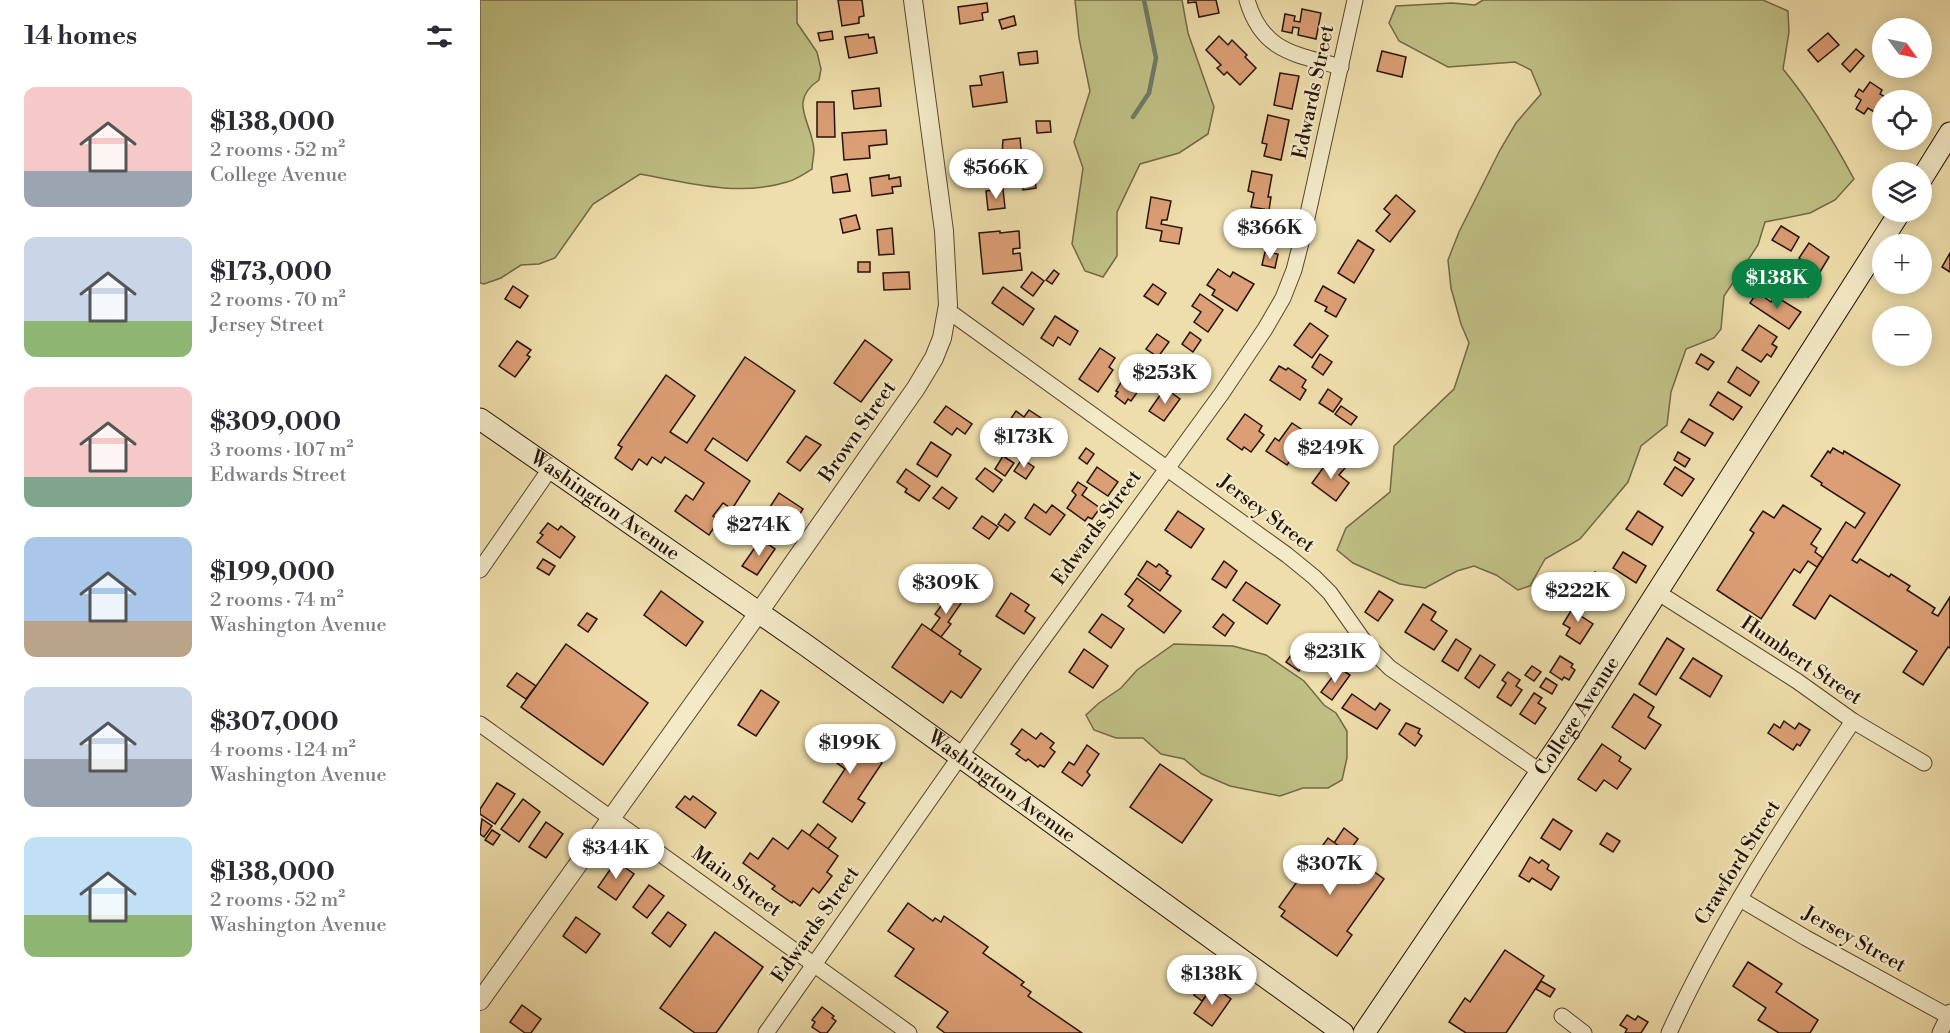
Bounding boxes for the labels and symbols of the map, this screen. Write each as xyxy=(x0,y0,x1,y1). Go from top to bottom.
north arrow xyxy=(1872,18,1932,78)
street label: Edwards Street xyxy=(1288,23,1340,161)
pin: $566K xyxy=(954,149,1038,200)
pin: $366K xyxy=(1228,209,1312,260)
pin: $138K xyxy=(1735,259,1819,310)
pin: $253K xyxy=(1123,354,1207,405)
street label: Brown Street xyxy=(813,377,902,488)
pin: $173K xyxy=(982,418,1066,469)
pin: $249K xyxy=(1289,429,1373,480)
street label: Washington Avenue xyxy=(524,444,685,566)
street label: Edwards Street xyxy=(1047,465,1147,591)
street label: Jersey Street xyxy=(1212,469,1319,558)
pin: $274K xyxy=(717,506,801,557)
pin: $309K xyxy=(904,564,988,615)
pin: $222K xyxy=(1536,572,1620,623)
street label: Humbert Street xyxy=(1735,611,1867,711)
pin: $231K xyxy=(1293,633,1377,684)
street label: College Avenue xyxy=(1529,652,1625,780)
pin: $199K xyxy=(808,724,892,775)
street label: Washington Avenue xyxy=(922,724,1080,848)
street label: Crawford Street xyxy=(1690,796,1786,930)
pin: $344K xyxy=(574,829,658,880)
street label: Main Street xyxy=(686,841,786,923)
pin: $307K xyxy=(1288,845,1372,896)
street label: Edwards Street xyxy=(767,862,865,988)
street label: Jersey Street xyxy=(1797,901,1910,979)
pin: $138K xyxy=(1170,955,1254,1006)

